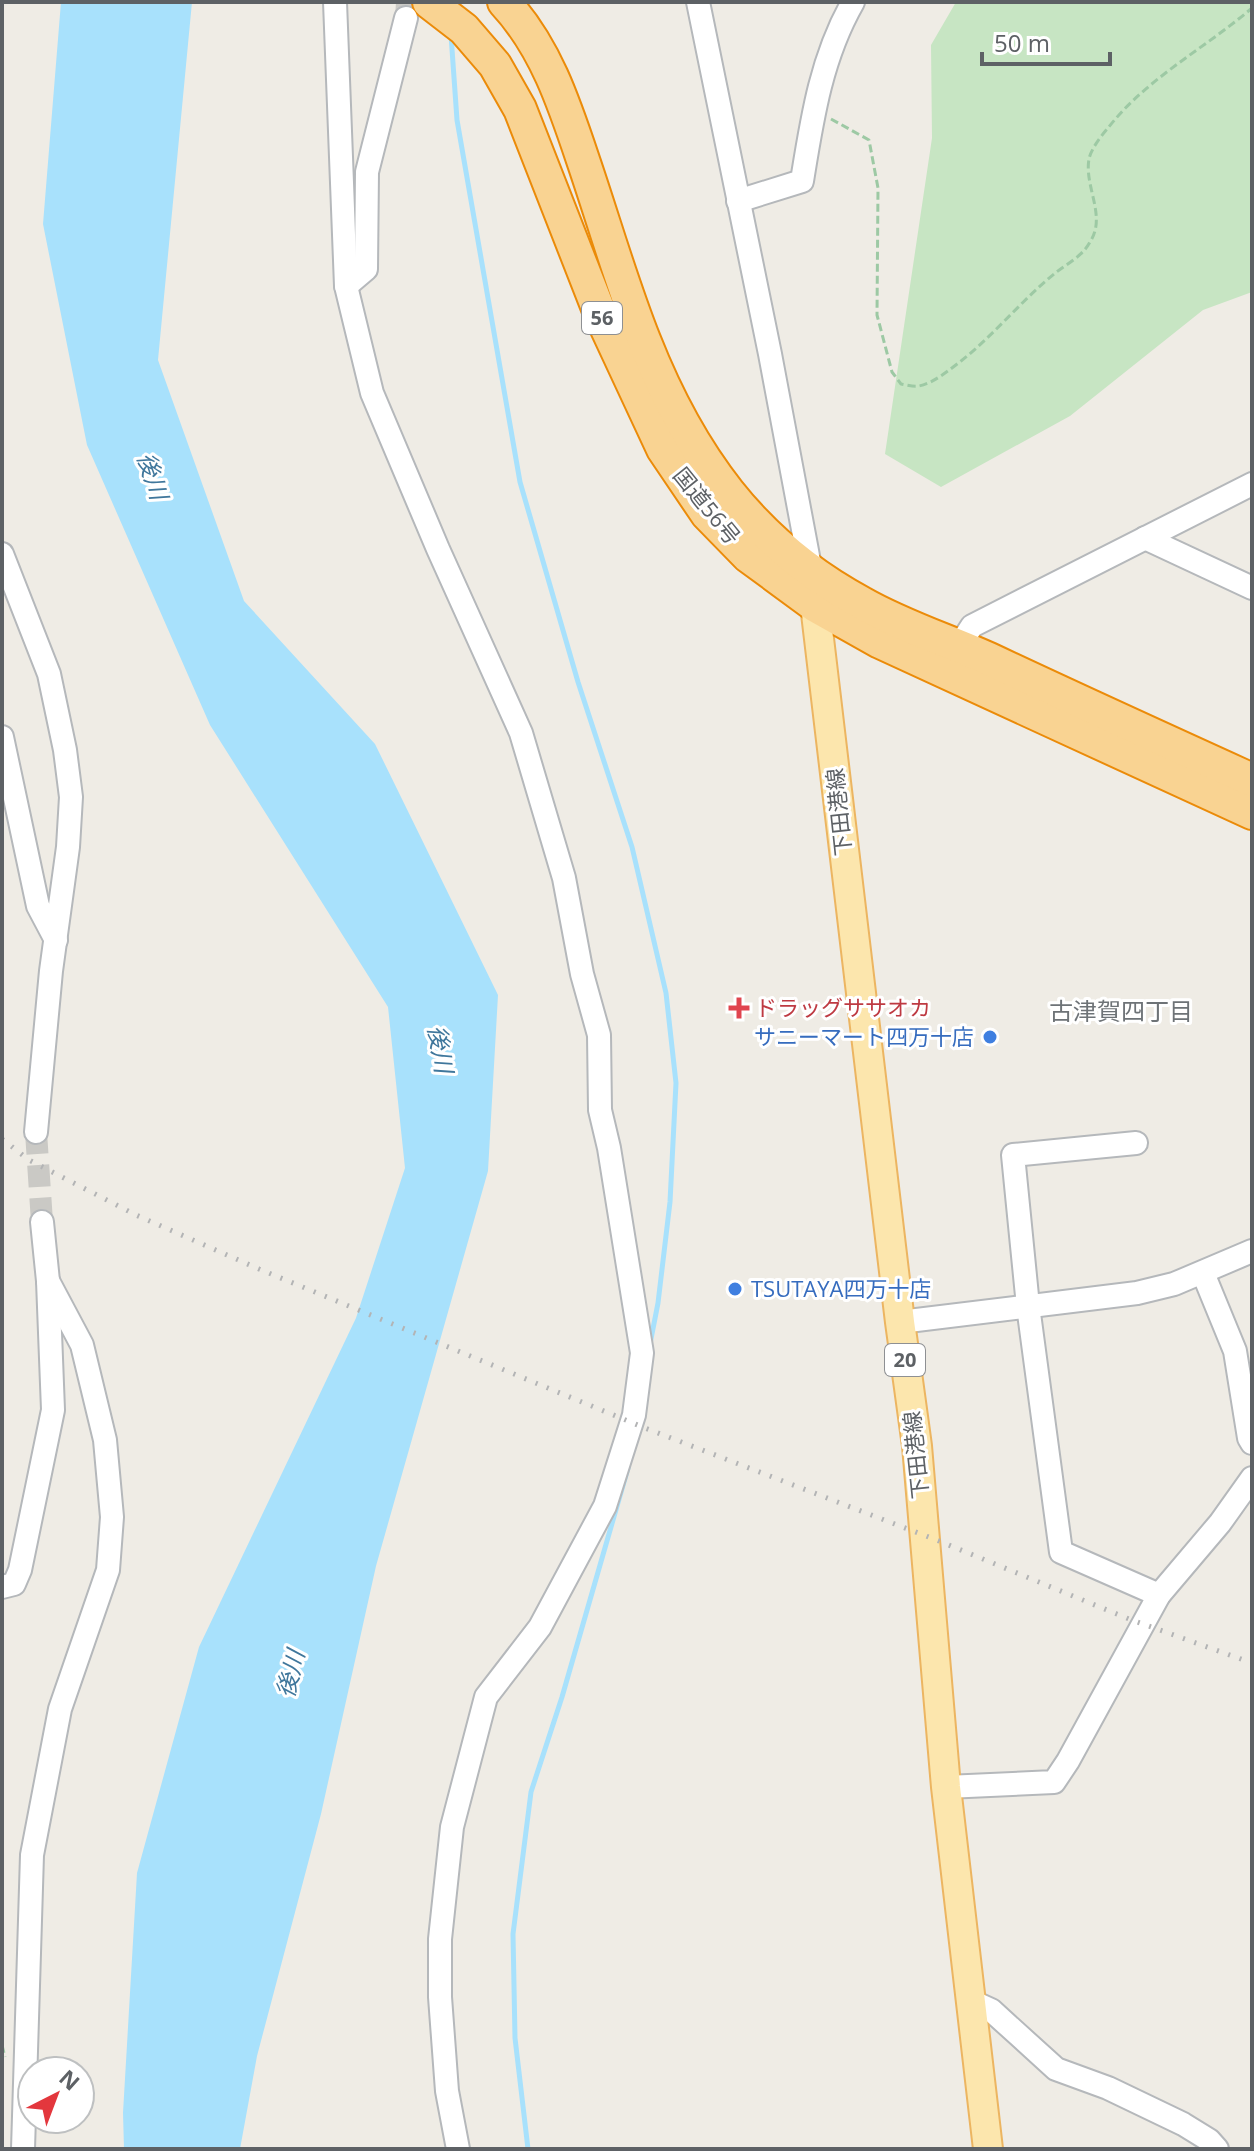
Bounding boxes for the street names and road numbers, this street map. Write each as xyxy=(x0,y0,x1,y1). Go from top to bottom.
road number: 56 xyxy=(582,302,622,334)
street label: 国道56号 xyxy=(667,461,748,550)
street label: 下田港線 xyxy=(818,767,858,857)
road number: 20 xyxy=(885,1344,925,1376)
street label: 下田港線 xyxy=(895,1410,935,1500)

